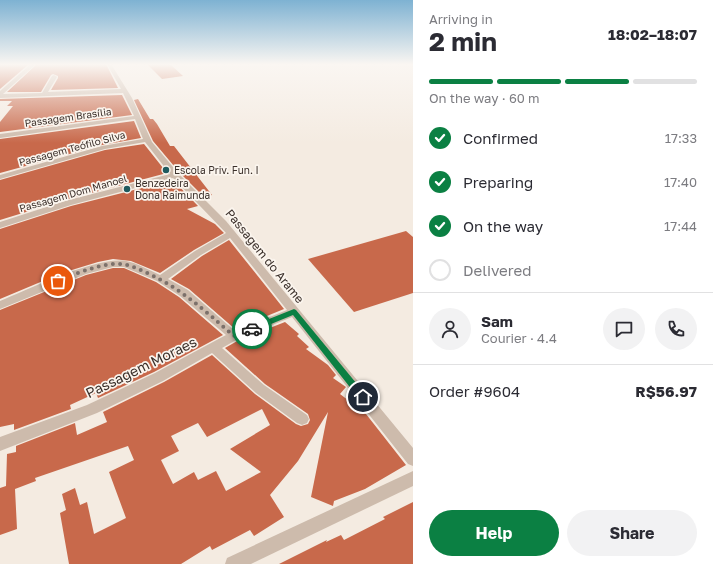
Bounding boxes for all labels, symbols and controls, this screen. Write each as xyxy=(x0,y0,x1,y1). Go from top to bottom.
text: Arriving in xyxy=(429,11,493,27)
text: 18:02–18:07 xyxy=(608,25,697,43)
text: 2 min xyxy=(429,26,497,57)
text: On the way · 60 m xyxy=(429,90,540,106)
street label: Passagem Brasília xyxy=(24,105,112,129)
icon: check xyxy=(429,127,451,149)
street label: Passagem Teófilo Silva xyxy=(18,128,126,168)
text: Confirmed xyxy=(463,129,538,147)
text: 17:33 xyxy=(665,130,697,146)
place label: Escola Priv. Fun. I xyxy=(174,164,259,176)
marker: Escola Priv. Fun. I xyxy=(161,165,171,175)
icon: check xyxy=(429,171,451,193)
street label: Passagem Dom Manoel xyxy=(18,172,128,214)
text: Preparing xyxy=(463,173,533,191)
text: 17:40 xyxy=(664,174,697,190)
place label: Benzedeira Dona Raimunda xyxy=(135,177,210,201)
marker: Benzedeira Dona Raimunda xyxy=(122,184,132,194)
street label: Passagem do Arame xyxy=(223,206,308,306)
icon: check xyxy=(429,215,451,237)
text: On the way xyxy=(463,217,543,235)
text: 17:44 xyxy=(664,218,697,234)
text: Delivered xyxy=(463,261,531,279)
pin xyxy=(41,264,75,298)
icon: bag xyxy=(47,270,69,292)
button: person xyxy=(429,308,471,350)
button: chat xyxy=(603,308,645,350)
button: phone xyxy=(655,308,697,350)
courier xyxy=(232,309,272,349)
text: Sam xyxy=(481,312,513,330)
icon: car xyxy=(241,318,263,340)
text: Courier · 4.4 xyxy=(481,330,557,346)
street label: Passagem Moraes xyxy=(83,333,199,401)
pin xyxy=(346,380,380,414)
text: Order #9604 xyxy=(429,382,520,400)
text: R$56.97 xyxy=(635,382,697,400)
icon: home xyxy=(352,386,374,408)
button: Help xyxy=(429,510,559,556)
button: Share xyxy=(567,510,697,556)

